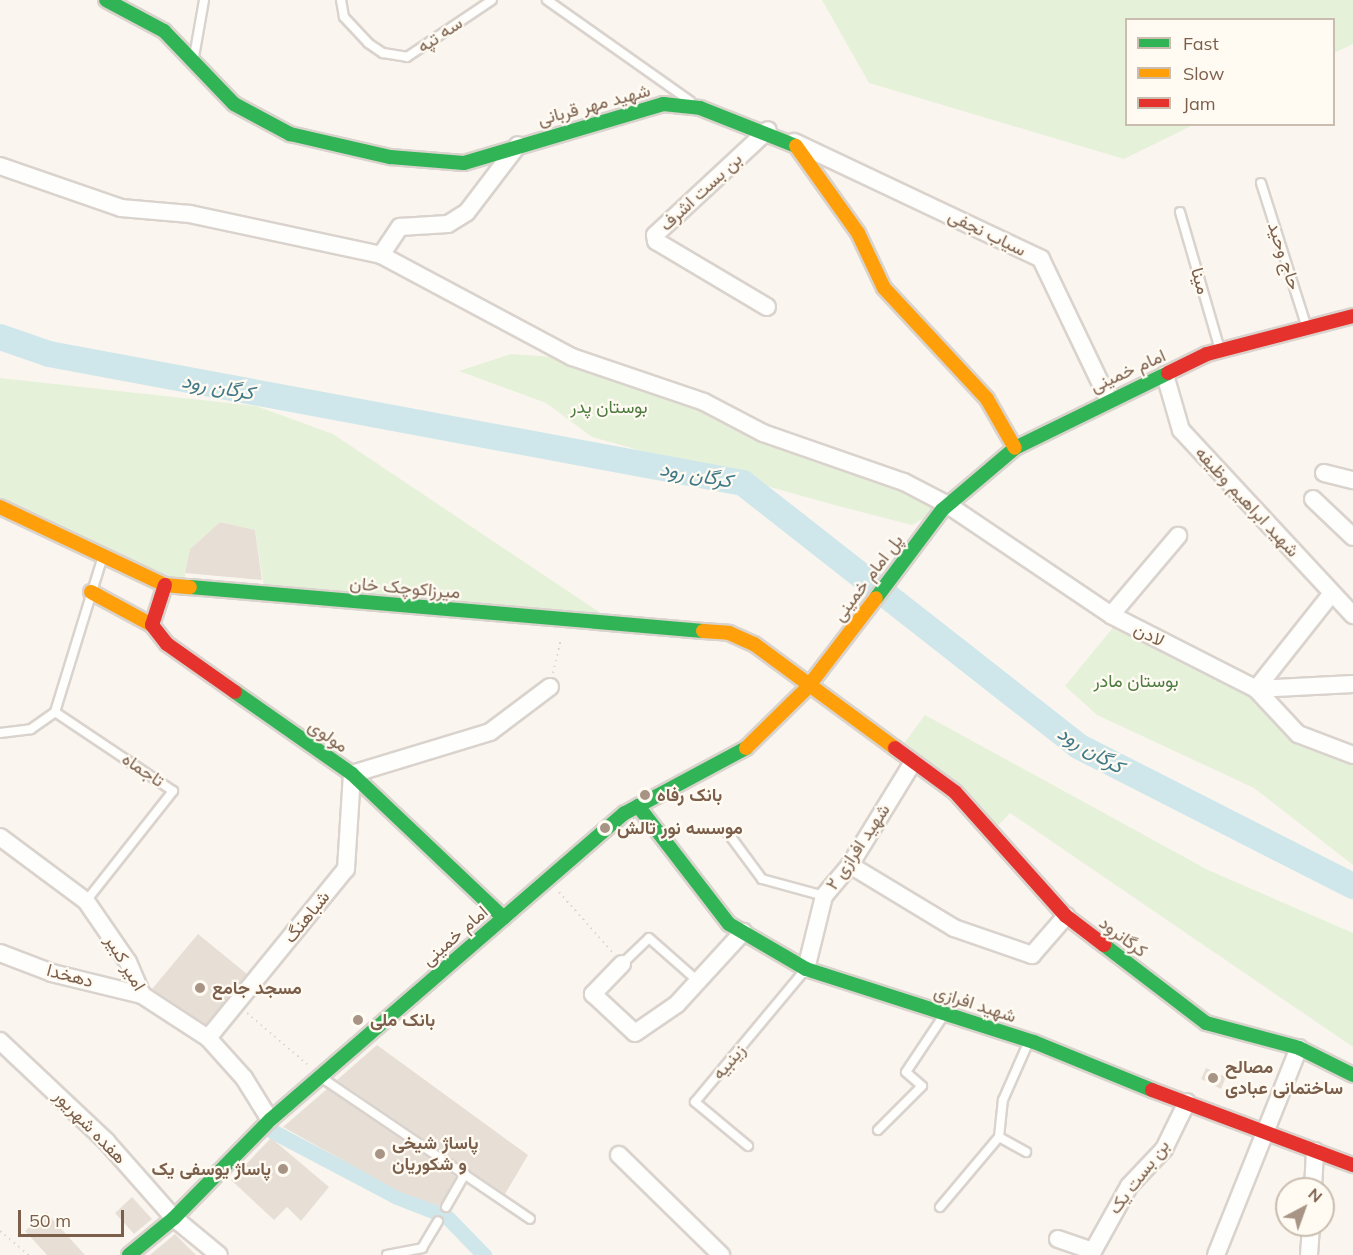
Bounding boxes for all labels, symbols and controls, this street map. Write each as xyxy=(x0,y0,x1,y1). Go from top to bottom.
street label: سه تپه xyxy=(413,12,467,58)
legend xyxy=(1125,18,1335,126)
text: Fast xyxy=(1183,32,1219,55)
text: Slow xyxy=(1183,62,1224,85)
street label: شهید مهر قربانی xyxy=(535,80,653,130)
text: Jam xyxy=(1183,92,1216,115)
street label: بن بست اشرف xyxy=(655,148,747,236)
street label: سیاب نجفی xyxy=(945,205,1029,261)
street label: حاج وحید xyxy=(1263,220,1305,292)
street label: مینا xyxy=(1186,265,1214,297)
street label: امام خمینی xyxy=(1087,345,1169,397)
water label: کرگان رود xyxy=(180,368,256,404)
park label: بوستان پدر xyxy=(570,396,648,418)
street label: شهید ابراهیم وظیفه xyxy=(1190,442,1304,562)
water label: کرگان رود xyxy=(658,456,734,492)
street label: پل امام خمینی xyxy=(828,530,908,626)
street label: میرزاکوچک خان xyxy=(349,572,461,604)
street label: لادن xyxy=(1130,618,1168,652)
park label: بوستان مادر xyxy=(1093,670,1179,692)
street label: مولوی xyxy=(304,715,352,757)
water label: کرگان رود xyxy=(1054,720,1128,778)
street label: تاجماه xyxy=(118,748,168,792)
place label: بانک رفاه xyxy=(657,784,722,806)
marker: بانک رفاه xyxy=(638,788,652,802)
street label: شهید افرازی ۲ xyxy=(821,800,895,894)
place label: موسسه نور تالش xyxy=(617,817,743,839)
marker: موسسه نور تالش xyxy=(598,821,612,835)
street label: شباهنگ xyxy=(280,887,334,947)
street label: امام خمینی xyxy=(418,901,492,971)
street label: کرگانرود xyxy=(1095,912,1151,962)
street label: امیر کبیر xyxy=(100,931,150,995)
street label: دهخدا xyxy=(44,959,96,993)
place label: مسجد جامع xyxy=(212,977,302,999)
marker: مسجد جامع xyxy=(193,981,207,995)
street label: شهید افرازی xyxy=(931,981,1019,1027)
place label: بانک ملی xyxy=(370,1009,435,1031)
marker: بانک ملی xyxy=(351,1013,365,1027)
street label: زینبیه xyxy=(708,1040,750,1084)
place label: مصالح ساختمانی عبادی xyxy=(1225,1057,1343,1100)
marker: مصالح ساختمانی عبادی xyxy=(1206,1071,1220,1085)
street label: هفده شهریور xyxy=(49,1085,131,1169)
place label: پاساژ شیخی و شکوریان xyxy=(392,1133,479,1176)
street label: بن بست یک xyxy=(1104,1136,1174,1218)
marker: پاساژ شیخی و شکوریان xyxy=(373,1147,387,1161)
place label: پاساژ یوسفی یک xyxy=(152,1158,271,1180)
marker: پاساژ یوسفی یک xyxy=(276,1162,290,1176)
north arrow xyxy=(1275,1177,1335,1237)
text: N xyxy=(1304,1183,1327,1206)
scale bar xyxy=(21,1198,128,1236)
text: 50 m xyxy=(29,1209,71,1232)

